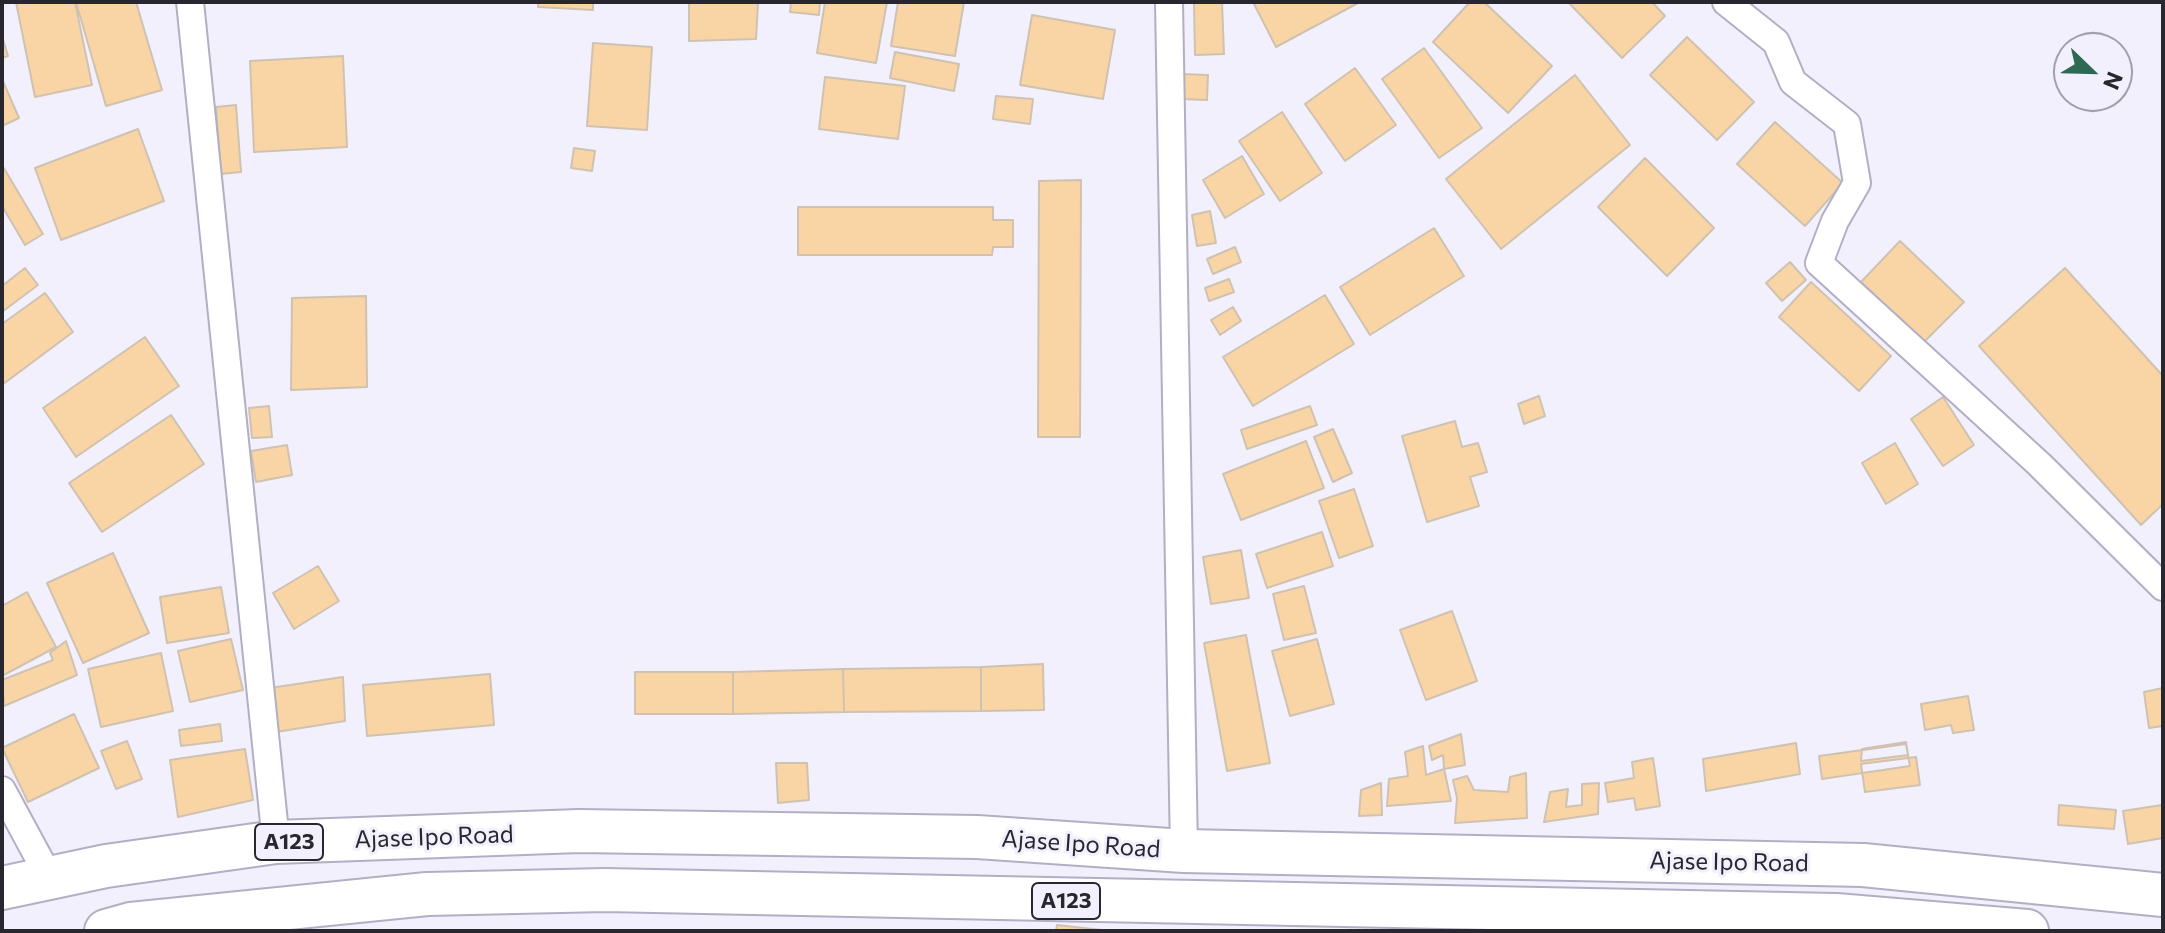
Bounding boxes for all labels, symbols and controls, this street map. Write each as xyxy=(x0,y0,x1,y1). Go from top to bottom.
north arrow xyxy=(2053,32,2133,112)
text: N xyxy=(2098,68,2129,94)
street label: Ajase Ipo Road xyxy=(354,820,514,854)
road number: A123 xyxy=(255,824,323,860)
street label: Ajase Ipo Road xyxy=(1001,824,1161,864)
street label: Ajase Ipo Road xyxy=(1649,846,1809,878)
road number: A123 xyxy=(1032,883,1100,919)

